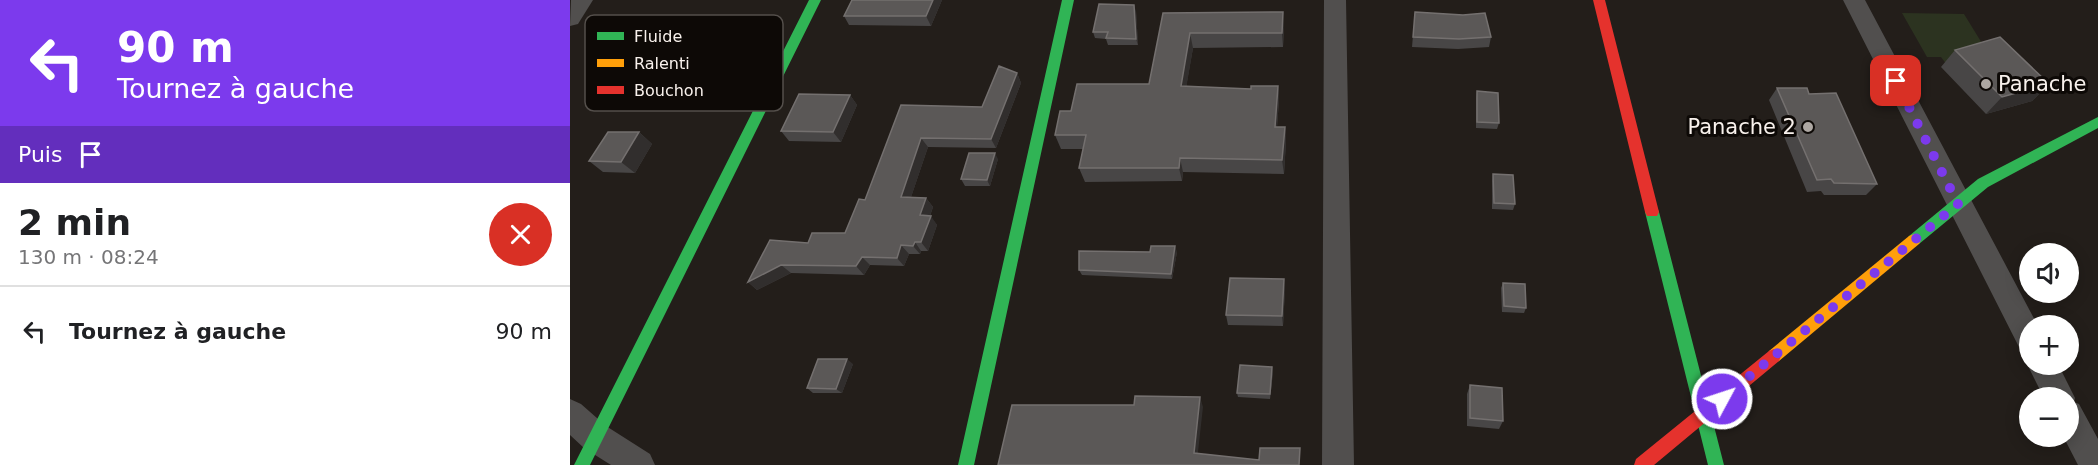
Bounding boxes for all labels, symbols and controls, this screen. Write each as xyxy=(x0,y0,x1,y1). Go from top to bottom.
legend xyxy=(585,15,783,111)
text: 90 m xyxy=(117,23,234,72)
icon: left xyxy=(18,24,96,102)
text: Fluide xyxy=(634,27,682,46)
text: Ralenti xyxy=(634,54,690,73)
pin xyxy=(1870,55,1921,106)
icon: arrive xyxy=(1879,64,1912,97)
place label: Panache xyxy=(1998,72,2087,96)
text: Tournez à gauche xyxy=(117,73,354,104)
marker: Panache xyxy=(1979,77,1993,91)
text: Bouchon xyxy=(634,81,704,100)
place label: Panache 2 xyxy=(1687,115,1796,139)
marker: Panache 2 xyxy=(1801,120,1815,134)
icon: arrive xyxy=(74,138,107,171)
text: Puis xyxy=(18,142,62,167)
text: 2 min xyxy=(18,202,131,243)
button: close xyxy=(489,203,552,266)
map controls xyxy=(2019,243,2079,447)
button: sound xyxy=(2019,243,2079,303)
text: 130 m · 08:24 xyxy=(18,245,159,269)
icon: left xyxy=(18,315,51,348)
button: + xyxy=(2019,315,2079,375)
text: Tournez à gauche xyxy=(69,319,286,344)
text: 90 m xyxy=(496,319,552,344)
position arrow xyxy=(1690,367,1754,431)
button: − xyxy=(2019,387,2079,447)

